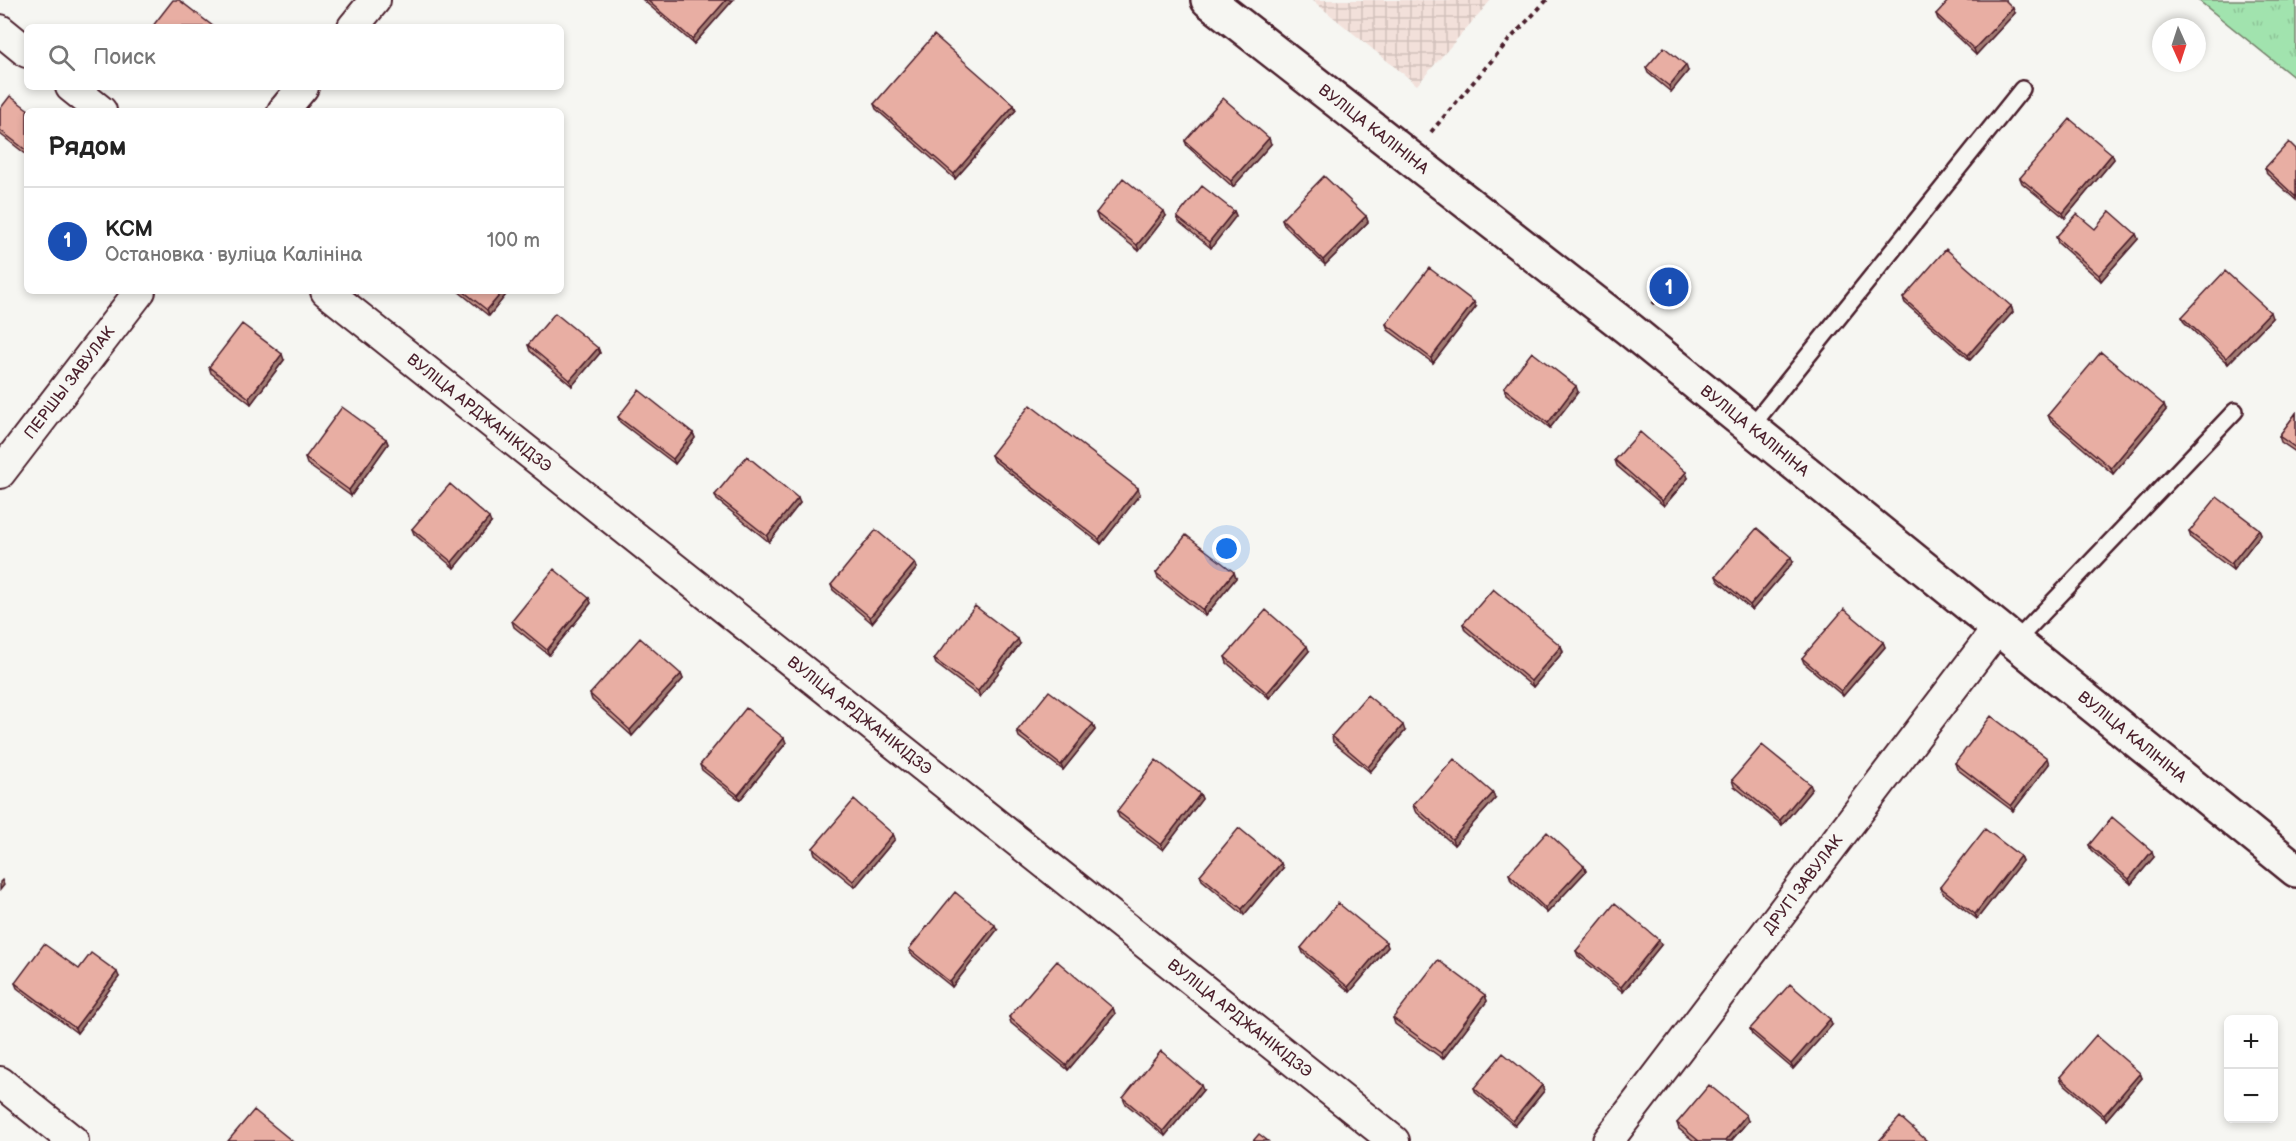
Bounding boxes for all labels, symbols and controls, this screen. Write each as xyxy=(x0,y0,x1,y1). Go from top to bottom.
north arrow xyxy=(2152,18,2206,72)
search box xyxy=(24,24,564,90)
icon: search xyxy=(45,41,78,74)
text: Поиск xyxy=(93,44,156,71)
street label: ВУЛІЦА КАЛІНІНА xyxy=(1315,80,1432,178)
text: Рядом xyxy=(48,132,126,163)
text: КСМ xyxy=(105,216,153,243)
text: 1 xyxy=(63,229,72,253)
text: 100 m xyxy=(487,229,540,253)
text: Остановка · вуліца Калініна xyxy=(105,243,363,267)
pin: 1 xyxy=(1650,264,1688,310)
street label: ПЕРШЫ ЗАВУЛАК xyxy=(20,322,119,443)
street label: ВУЛІЦА АРДЖАНІКІДЗЭ xyxy=(403,350,556,476)
street label: ВУЛІЦА КАЛІНІНА xyxy=(1696,381,1813,481)
your location xyxy=(1212,534,1241,563)
street label: ВУЛІЦА АРДЖАНІКІДЗЭ xyxy=(784,652,936,779)
street label: ВУЛІЦА КАЛІНІНА xyxy=(2074,687,2190,787)
street label: ДРУГІ ЗАВУЛАК xyxy=(1759,831,1847,938)
street label: ВУЛІЦА АРДЖАНІКІДЗЭ xyxy=(1164,955,1316,1082)
map controls xyxy=(2224,1015,2278,1123)
button: + xyxy=(2224,1015,2278,1069)
button: − xyxy=(2224,1069,2278,1123)

